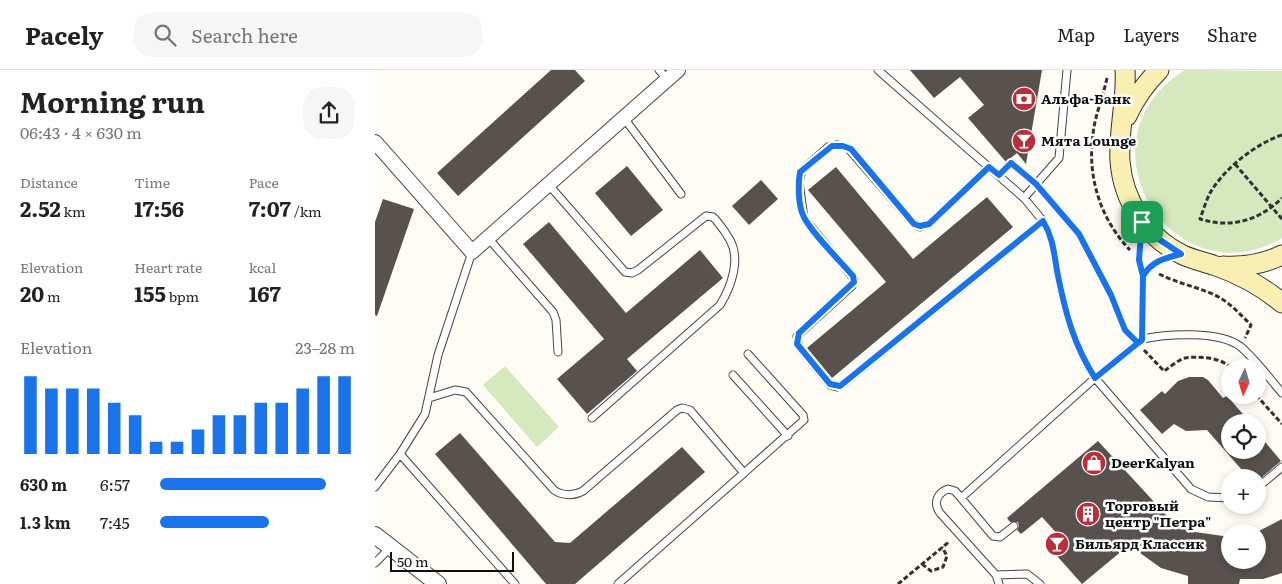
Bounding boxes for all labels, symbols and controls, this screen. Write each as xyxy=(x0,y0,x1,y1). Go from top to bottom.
search box xyxy=(133,12,483,57)
text: Pacely xyxy=(25,17,103,52)
icon: search xyxy=(151,21,179,49)
text: Search here xyxy=(191,21,298,49)
text: Map xyxy=(1057,21,1095,48)
text: Layers xyxy=(1123,21,1179,48)
text: Share xyxy=(1207,21,1257,48)
text: Morning run xyxy=(20,80,205,122)
bank icon: Альфа-Банк xyxy=(1011,86,1037,112)
button: share xyxy=(303,87,355,139)
place label: Альфа-Банк xyxy=(1041,88,1131,108)
text: 06:43 · 4 × 630 m xyxy=(20,120,142,144)
bar icon: Мята Lounge xyxy=(1011,128,1037,154)
place label: Мята Lounge xyxy=(1041,130,1136,150)
text: Distance xyxy=(20,172,78,192)
text: Time xyxy=(134,172,170,192)
text: Pace xyxy=(249,172,279,192)
text: 2.52 xyxy=(20,192,61,223)
text: 17:56 xyxy=(134,192,184,223)
text: 7:07 xyxy=(249,192,291,223)
text: km xyxy=(61,201,86,221)
text: /km xyxy=(291,201,322,221)
pin xyxy=(1121,201,1163,243)
icon: arrive xyxy=(1128,208,1156,236)
text: Elevation xyxy=(20,257,83,277)
text: Heart rate xyxy=(134,257,202,277)
text: kcal xyxy=(249,257,276,277)
text: 20 xyxy=(20,277,44,308)
text: 155 xyxy=(134,277,166,308)
text: 167 xyxy=(249,277,281,308)
text: m xyxy=(44,286,61,306)
text: bpm xyxy=(166,286,199,306)
text: Elevation xyxy=(20,335,92,359)
text: 23–28 m xyxy=(295,335,355,359)
north arrow xyxy=(1221,359,1266,404)
map controls xyxy=(1221,359,1266,569)
button: locate xyxy=(1221,414,1266,459)
shop icon: DeerKalyan xyxy=(1081,450,1107,476)
place label: DeerKalyan xyxy=(1111,452,1195,472)
button: + xyxy=(1221,469,1266,514)
text: 630 m xyxy=(20,472,67,496)
text: 6:57 xyxy=(100,472,130,496)
place label: Торговый центр "Петра" xyxy=(1105,495,1211,531)
building icon: Торговый центр "Петра" xyxy=(1075,501,1101,527)
text: 1.3 km xyxy=(20,510,71,534)
text: 7:45 xyxy=(100,510,130,534)
button: − xyxy=(1221,524,1266,569)
bar icon: Бильярд Классик xyxy=(1044,531,1070,557)
place label: Бильярд Классик xyxy=(1075,533,1204,553)
scale bar xyxy=(390,549,514,572)
text: 50 m xyxy=(397,551,429,571)

